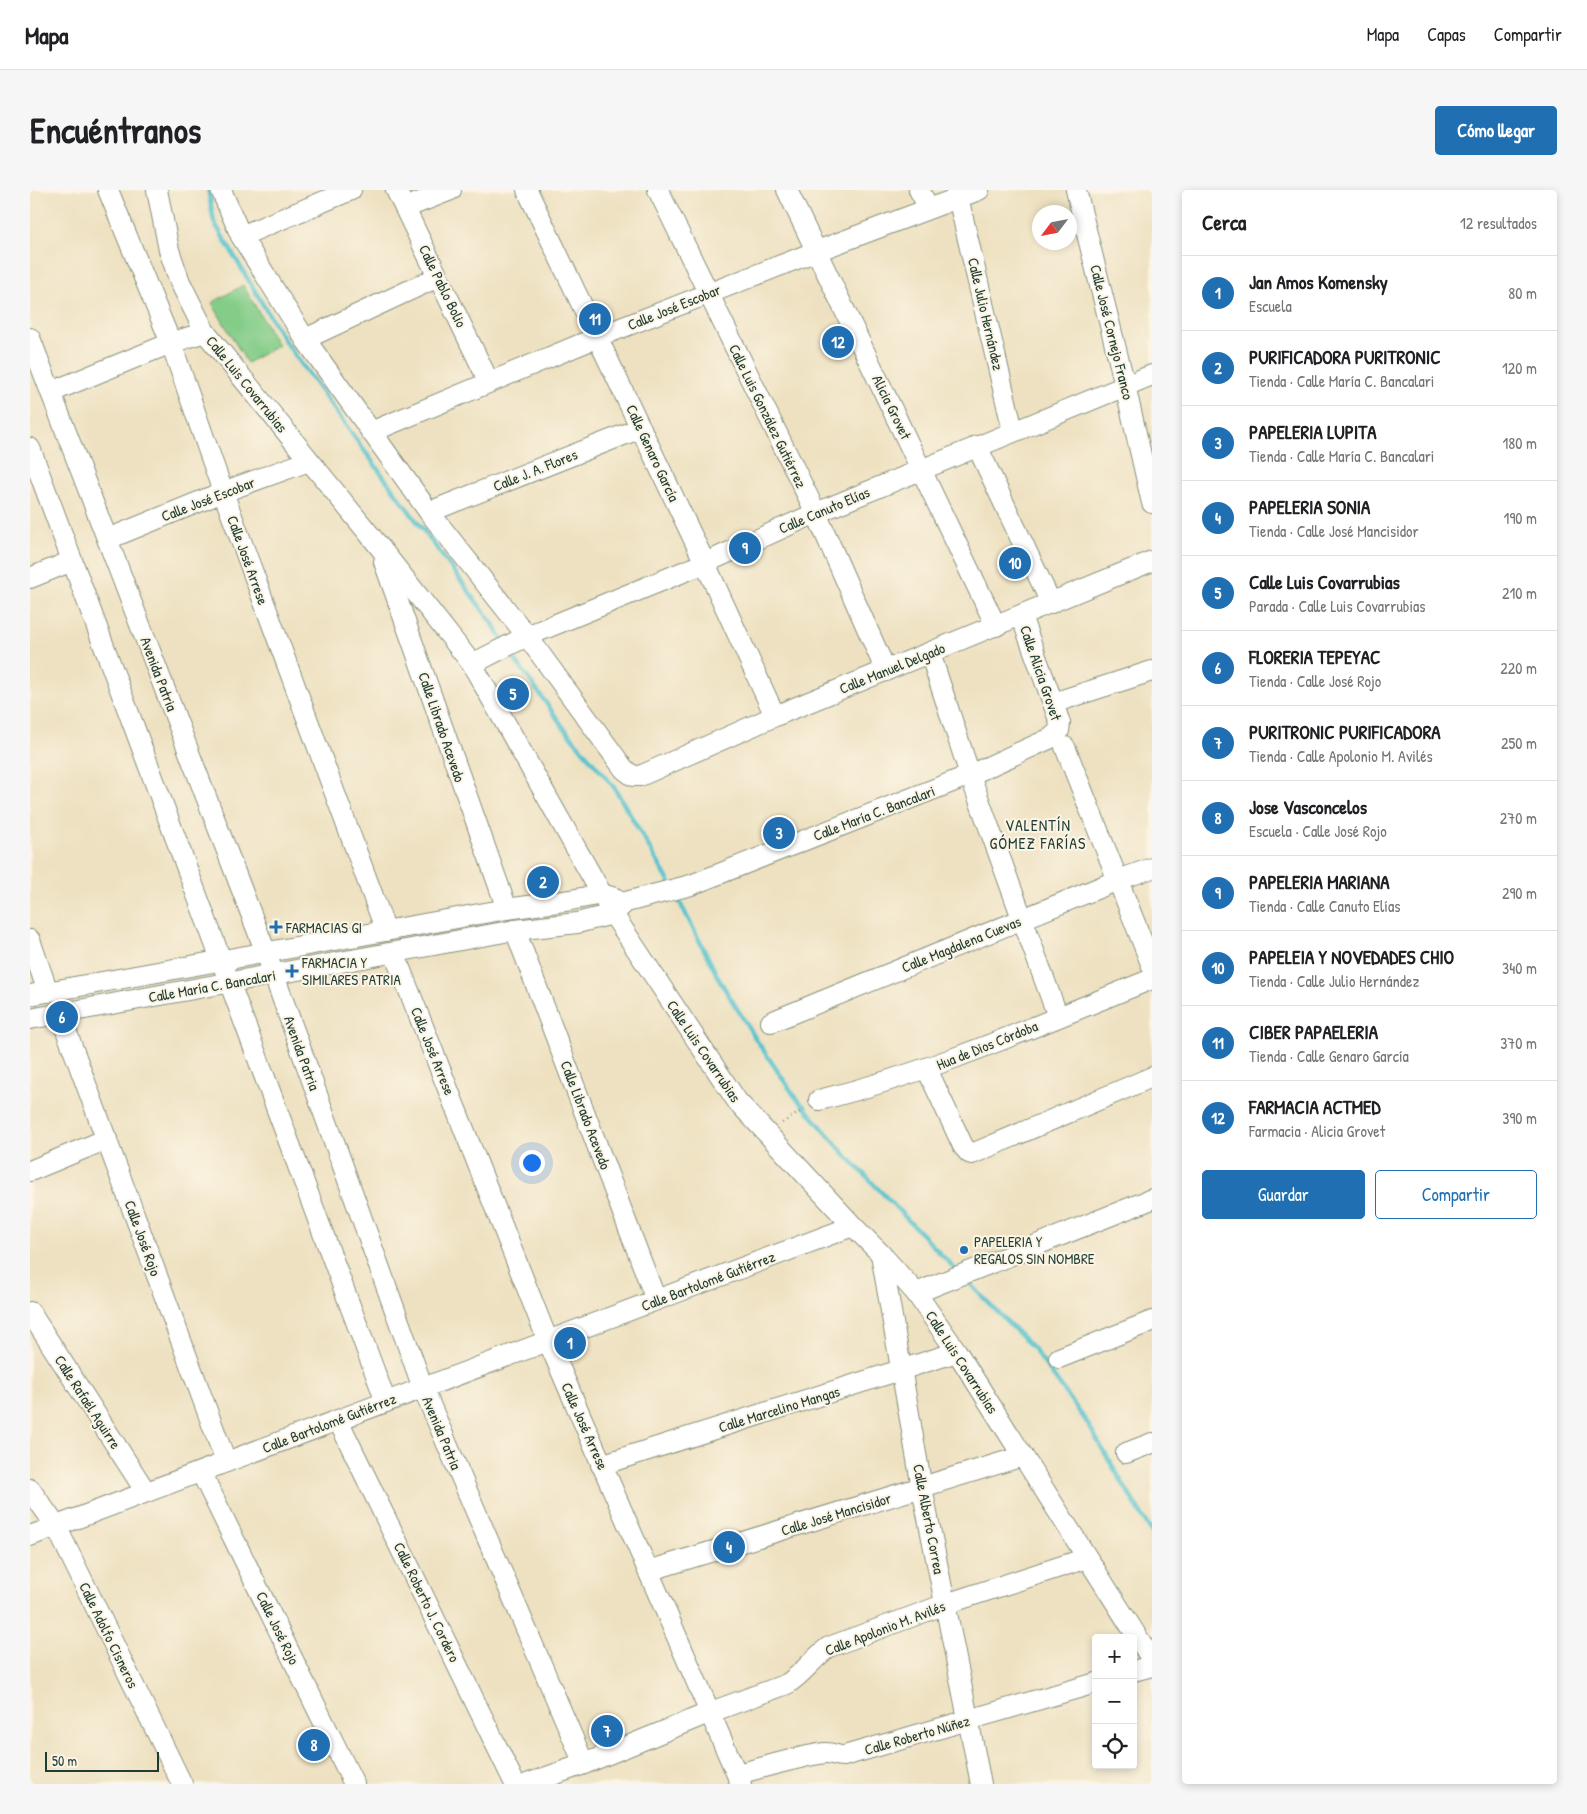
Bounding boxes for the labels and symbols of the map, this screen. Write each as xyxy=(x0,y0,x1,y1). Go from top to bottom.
north arrow xyxy=(1032,205,1077,250)
street label: Calle Pablo Bolio xyxy=(414,241,472,331)
street label: Calle Julio Hernández xyxy=(963,256,1009,373)
street label: Calle José Cornejo Franco xyxy=(1085,262,1139,402)
street label: Calle José Escobar xyxy=(624,279,724,335)
pin: 11 xyxy=(579,300,611,338)
pin: 12 xyxy=(822,323,854,361)
street label: Calle Luis Covarrubias xyxy=(201,331,293,437)
street label: Calle Luis González Gutiérrez xyxy=(724,340,812,492)
street label: Alicia Grovet xyxy=(867,371,917,444)
street label: Calle Genaro García xyxy=(621,401,685,505)
street label: Calle J. A. Flores xyxy=(490,443,581,496)
street label: Calle José Escobar xyxy=(158,471,258,527)
street label: Calle Canuto Elías xyxy=(775,481,873,539)
street label: Calle José Arrese xyxy=(222,513,274,607)
pin: 9 xyxy=(729,529,761,567)
pin: 10 xyxy=(999,544,1031,582)
street label: Calle Alicia Grovet xyxy=(1015,623,1067,724)
street label: Avenida Patria xyxy=(135,634,183,714)
street label: Calle Manuel Delgado xyxy=(836,637,948,699)
street label: Calle Librado Acevedo xyxy=(413,669,471,785)
pin: 5 xyxy=(497,675,529,713)
street label: Calle María C. Bancalari xyxy=(810,780,938,846)
pin: 3 xyxy=(763,814,795,852)
district label: VALENTÍN GÓMEZ FARÍAS xyxy=(990,814,1086,854)
pin: 2 xyxy=(527,863,559,901)
street label: Calle Magdalena Cuevas xyxy=(898,910,1024,978)
place label: FARMACIAS GI xyxy=(285,917,362,938)
marker: FARMACIAS GI xyxy=(270,921,282,933)
place label: FARMACIA Y SIMILARES PATRIA xyxy=(301,952,401,990)
street label: Calle María C. Bancalari xyxy=(147,964,277,1008)
marker: FARMACIA Y SIMILARES PATRIA xyxy=(286,965,298,977)
street label: Calle Luis Covarrubias xyxy=(662,996,746,1106)
pin: 6 xyxy=(46,998,78,1036)
street label: Calle José Arrese xyxy=(406,1004,460,1098)
street label: Avenida Patria xyxy=(279,1013,325,1093)
street label: Hua de Dios Córdoba xyxy=(933,1015,1041,1075)
street label: Calle Librado Acevedo xyxy=(556,1058,616,1172)
your location xyxy=(519,1150,545,1176)
street label: Calle José Rojo xyxy=(120,1197,166,1279)
place label: PAPELERIA Y REGALOS SIN NOMBRE xyxy=(974,1231,1095,1269)
marker: PAPELERIA Y REGALOS SIN NOMBRE xyxy=(958,1244,970,1256)
street label: Calle Bartolomé Gutiérrez xyxy=(638,1246,778,1316)
street label: Calle Luis Covarrubias xyxy=(921,1306,1003,1418)
pin: 1 xyxy=(554,1324,586,1362)
street label: Calle Rafaél Aguirre xyxy=(50,1351,126,1453)
street label: Calle José Arrese xyxy=(556,1379,614,1473)
street label: Calle Marcelino Mangas xyxy=(716,1380,842,1437)
street label: Calle Bartolomé Gutiérrez xyxy=(259,1388,399,1458)
street label: Avenida Patria xyxy=(417,1393,467,1473)
street label: Calle Alberto Correa xyxy=(908,1462,950,1576)
street label: Calle José Mancisidor xyxy=(778,1487,894,1541)
pin: 4 xyxy=(713,1528,745,1566)
street label: Calle Roberto J. Cordero xyxy=(389,1538,465,1666)
street label: Calle Adolfo Cisneros xyxy=(74,1578,144,1692)
street label: Calle José Rojo xyxy=(251,1588,305,1668)
street label: Calle Apolonio M. Avilés xyxy=(822,1595,948,1661)
street label: Calle Roberto Núñez xyxy=(862,1710,973,1760)
pin: 7 xyxy=(591,1712,623,1750)
pin: 8 xyxy=(298,1726,330,1764)
scale bar xyxy=(45,1749,159,1772)

